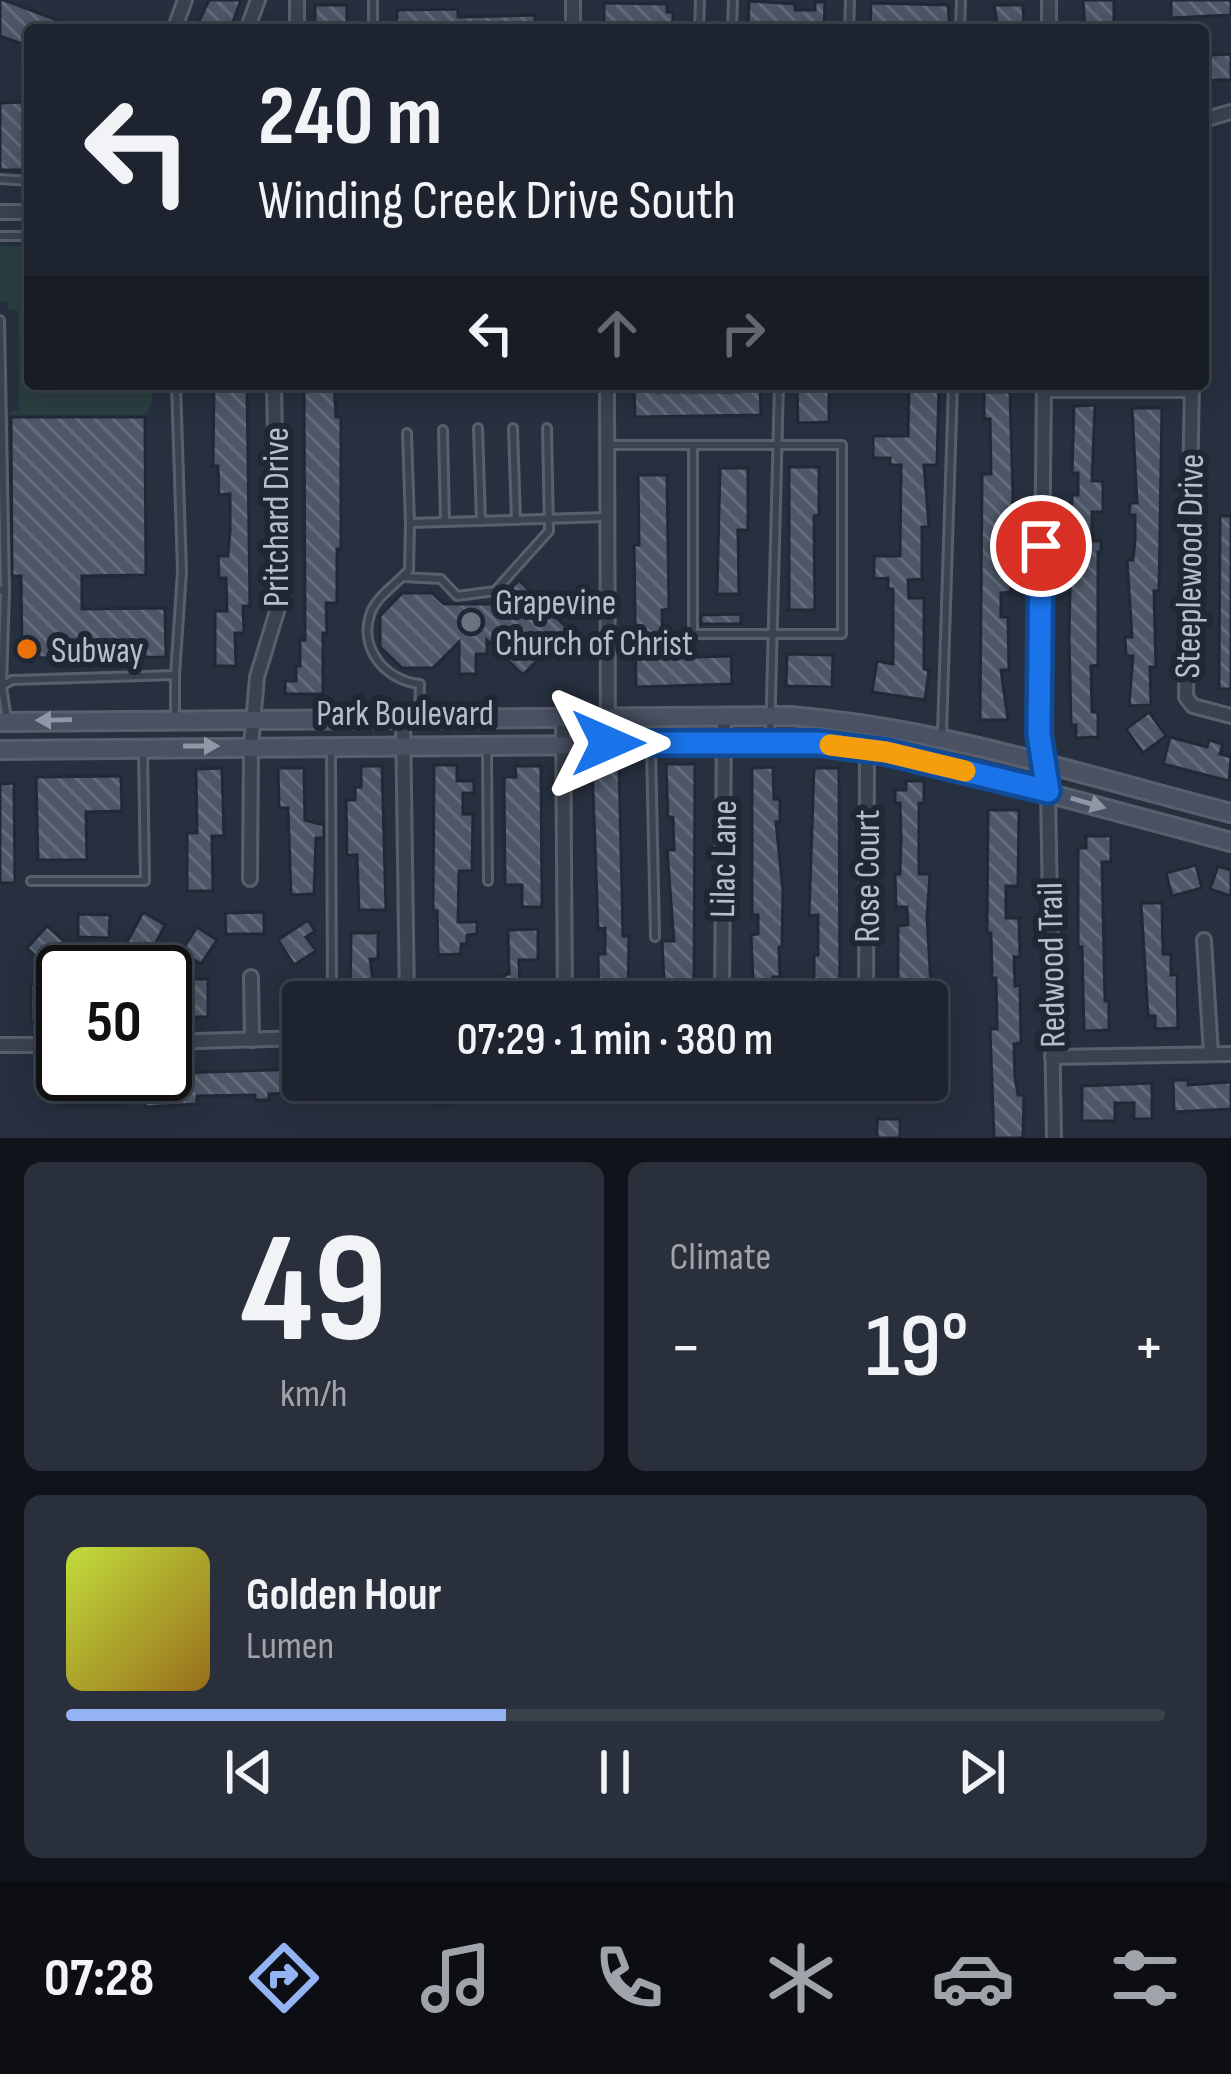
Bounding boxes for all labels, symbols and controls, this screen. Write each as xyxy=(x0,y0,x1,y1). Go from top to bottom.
text: 240 m xyxy=(258,67,442,168)
icon: left xyxy=(60,72,216,228)
text: Winding Creek Drive South xyxy=(258,169,736,234)
icon: left xyxy=(458,300,524,366)
icon: ahead xyxy=(584,300,650,366)
icon: right xyxy=(710,300,776,366)
street label: Pritchard Drive xyxy=(256,427,299,607)
street label: Steeplewood Drive xyxy=(1167,453,1214,679)
pin xyxy=(990,495,1092,597)
icon: arrive xyxy=(1008,513,1074,579)
place label: Grapevine Church of Christ xyxy=(495,582,693,666)
marker: Grapevine Church of Christ xyxy=(458,609,484,635)
place label: Subway xyxy=(51,630,144,673)
marker: Subway xyxy=(14,636,40,662)
position arrow xyxy=(545,680,671,806)
street label: Park Boulevard xyxy=(316,693,494,736)
one-way arrow xyxy=(34,711,72,730)
one-way arrow xyxy=(183,736,221,756)
one-way arrow xyxy=(1070,795,1107,813)
street label: Lilac Lane xyxy=(702,800,747,918)
street label: Rose Court xyxy=(847,809,890,943)
street label: Redwood Trail xyxy=(1030,882,1075,1048)
speed limit sign: 50 xyxy=(36,945,192,1101)
text: 07:29 · 1 min · 380 m xyxy=(457,1013,773,1068)
text: 49 xyxy=(240,1199,387,1386)
text: Climate xyxy=(670,1234,771,1281)
text: 19° xyxy=(866,1294,969,1402)
text: − xyxy=(670,1309,702,1388)
text: + xyxy=(1133,1309,1165,1388)
text: km/h xyxy=(280,1371,347,1418)
text: Golden Hour xyxy=(246,1568,441,1623)
text: Lumen xyxy=(246,1623,334,1670)
icon: previous xyxy=(216,1739,282,1805)
icon: pause xyxy=(582,1739,648,1805)
icon: next xyxy=(949,1739,1015,1805)
icon: directions xyxy=(242,1936,326,2020)
icon: music xyxy=(414,1936,498,2020)
icon: phone xyxy=(587,1936,671,2020)
icon: climate xyxy=(759,1936,843,2020)
icon: car xyxy=(931,1936,1015,2020)
icon: filters xyxy=(1103,1936,1187,2020)
text: 07:28 xyxy=(44,1946,154,2011)

